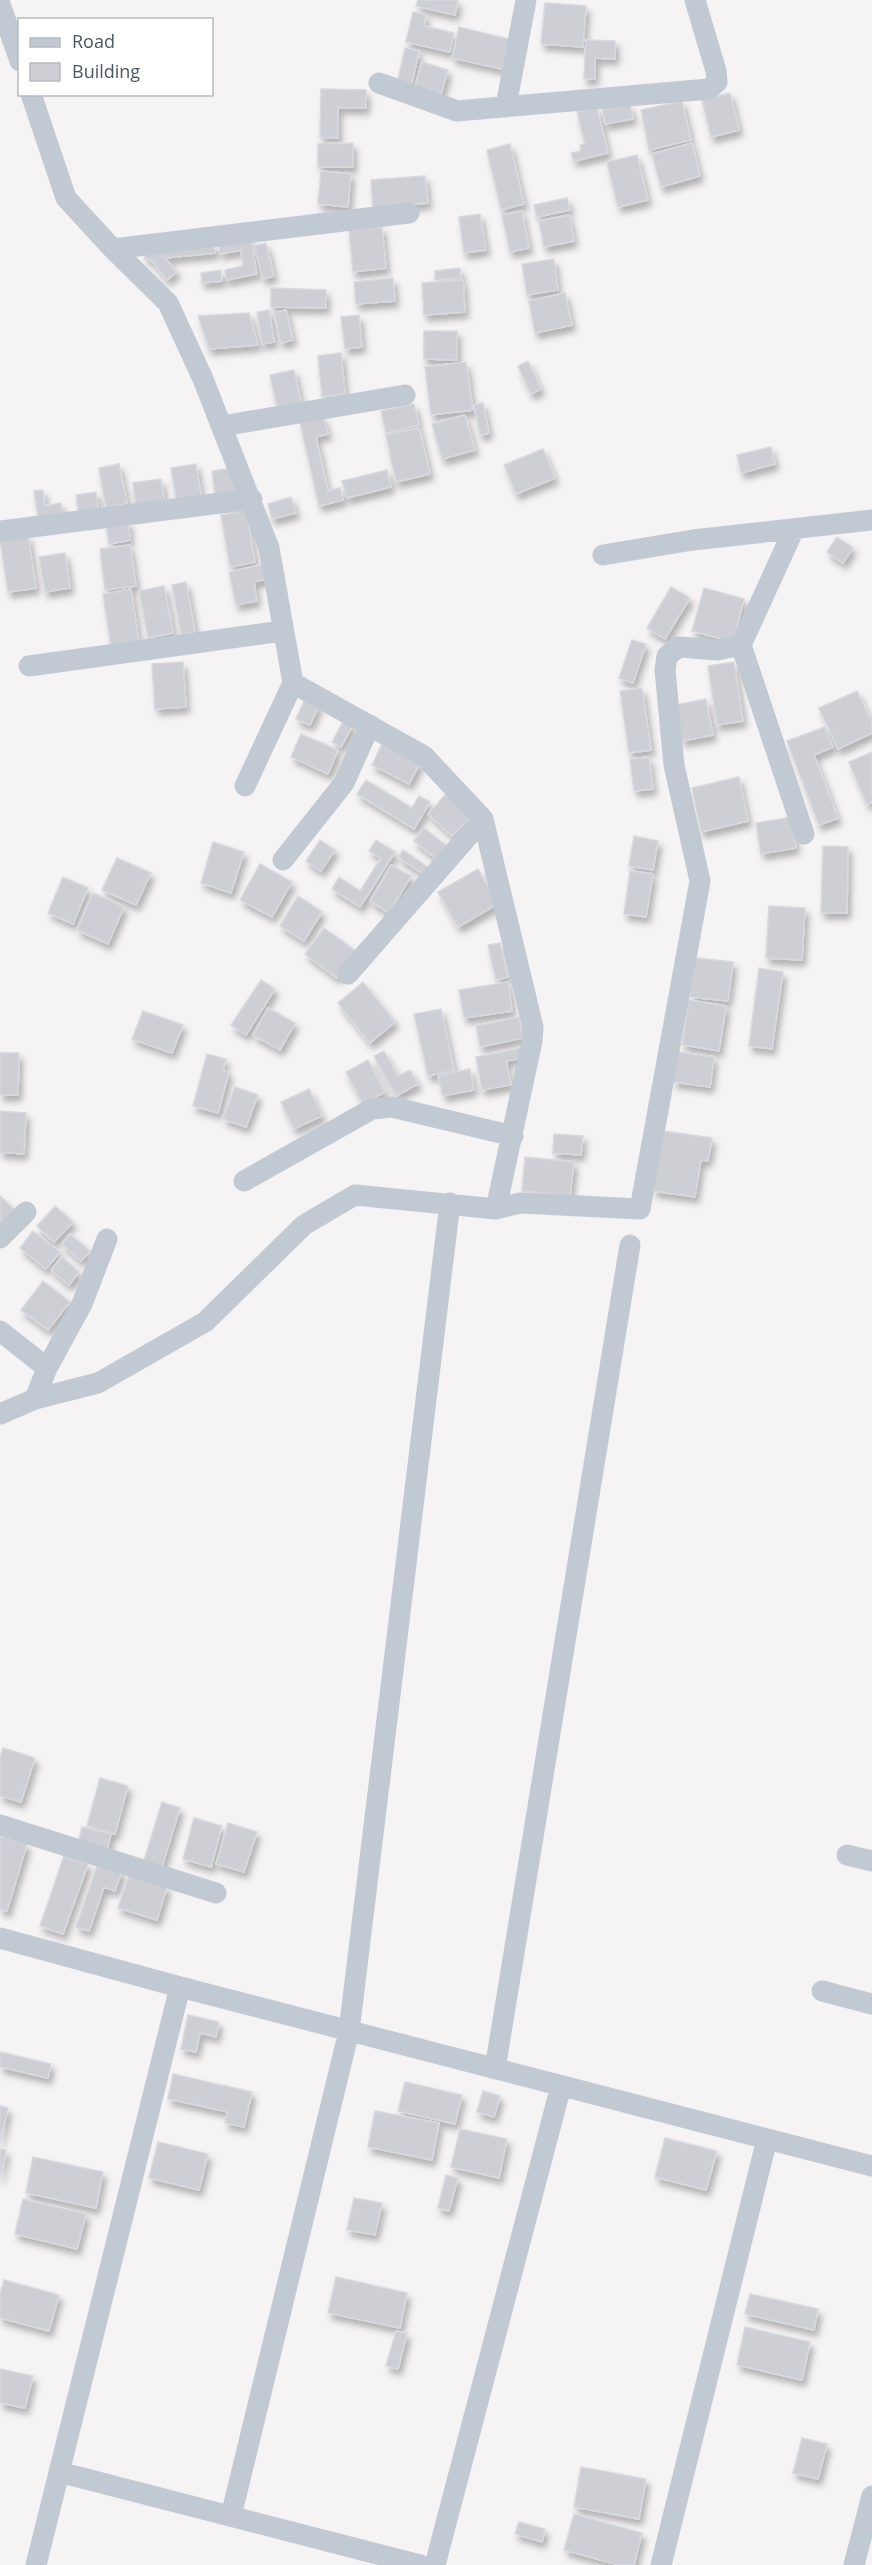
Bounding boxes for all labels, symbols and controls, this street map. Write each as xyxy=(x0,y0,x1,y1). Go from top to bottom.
legend xyxy=(18,18,213,96)
text: Road xyxy=(72,29,115,53)
text: Building xyxy=(72,59,140,83)

